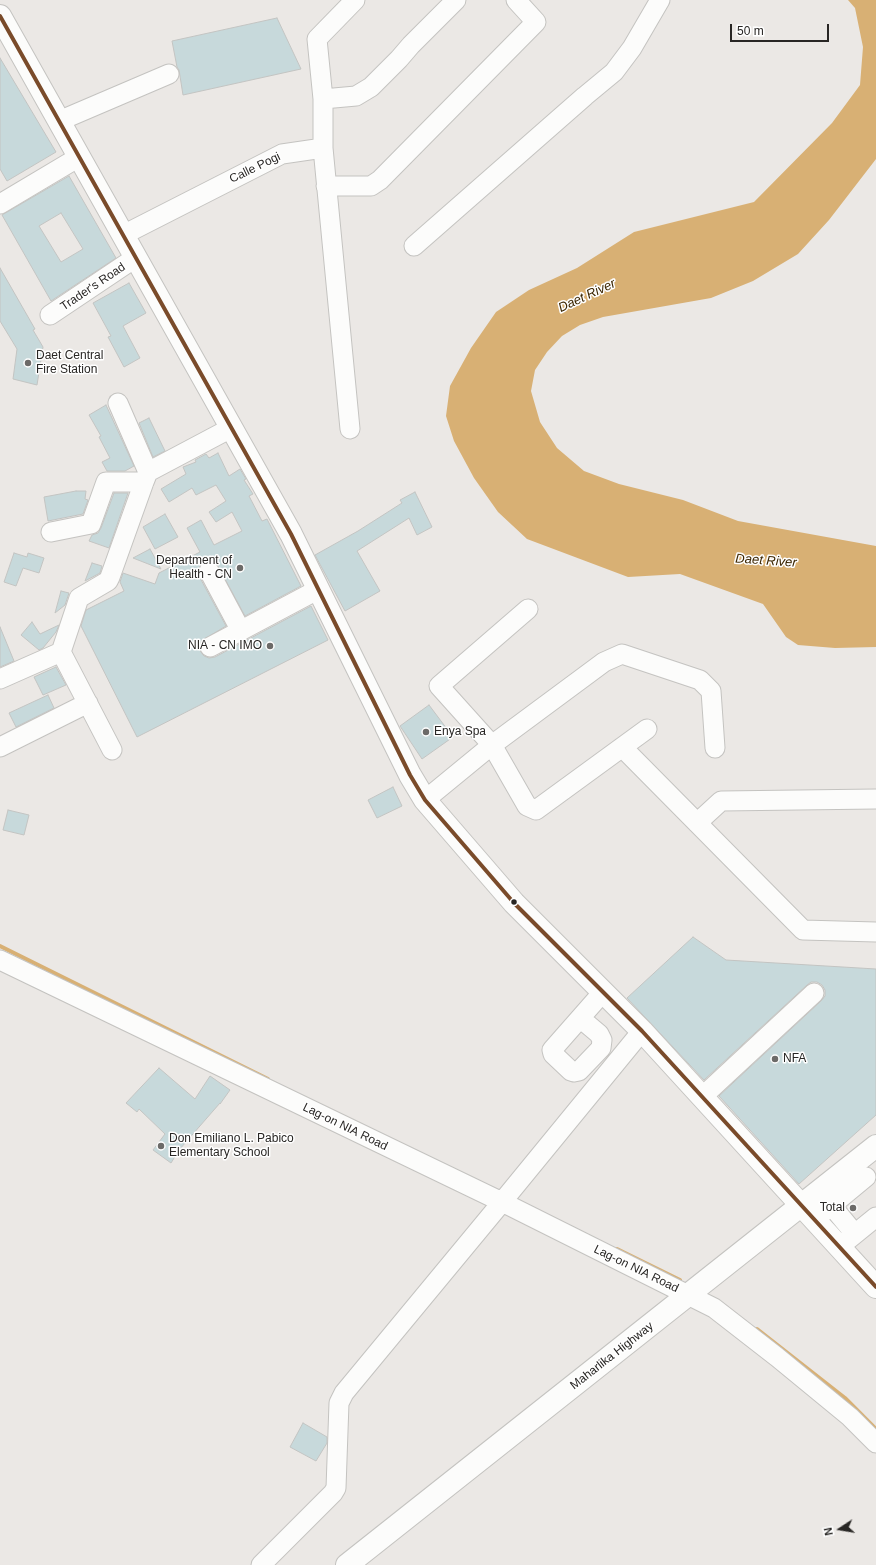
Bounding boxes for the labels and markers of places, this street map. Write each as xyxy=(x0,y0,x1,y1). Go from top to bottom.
place label: Daet Central Fire Station xyxy=(36,349,103,377)
marker: Daet Central Fire Station xyxy=(23,358,33,368)
place label: Department of Health - CN xyxy=(156,554,232,582)
marker: Department of Health - CN xyxy=(235,563,245,573)
place label: NIA - CN IMO xyxy=(188,639,262,653)
marker: NIA - CN IMO xyxy=(265,641,275,651)
place label: Enya Spa xyxy=(434,725,486,739)
marker: Enya Spa xyxy=(421,727,431,737)
unlabelled marker xyxy=(509,897,519,907)
place label: NFA xyxy=(783,1052,806,1066)
marker: NFA xyxy=(770,1054,780,1064)
place label: Don Emiliano L. Pabico Elementary School xyxy=(169,1132,294,1160)
marker: Don Emiliano L. Pabico Elementary School xyxy=(156,1141,166,1151)
place label: Total xyxy=(820,1201,845,1215)
marker: Total xyxy=(848,1203,858,1213)

